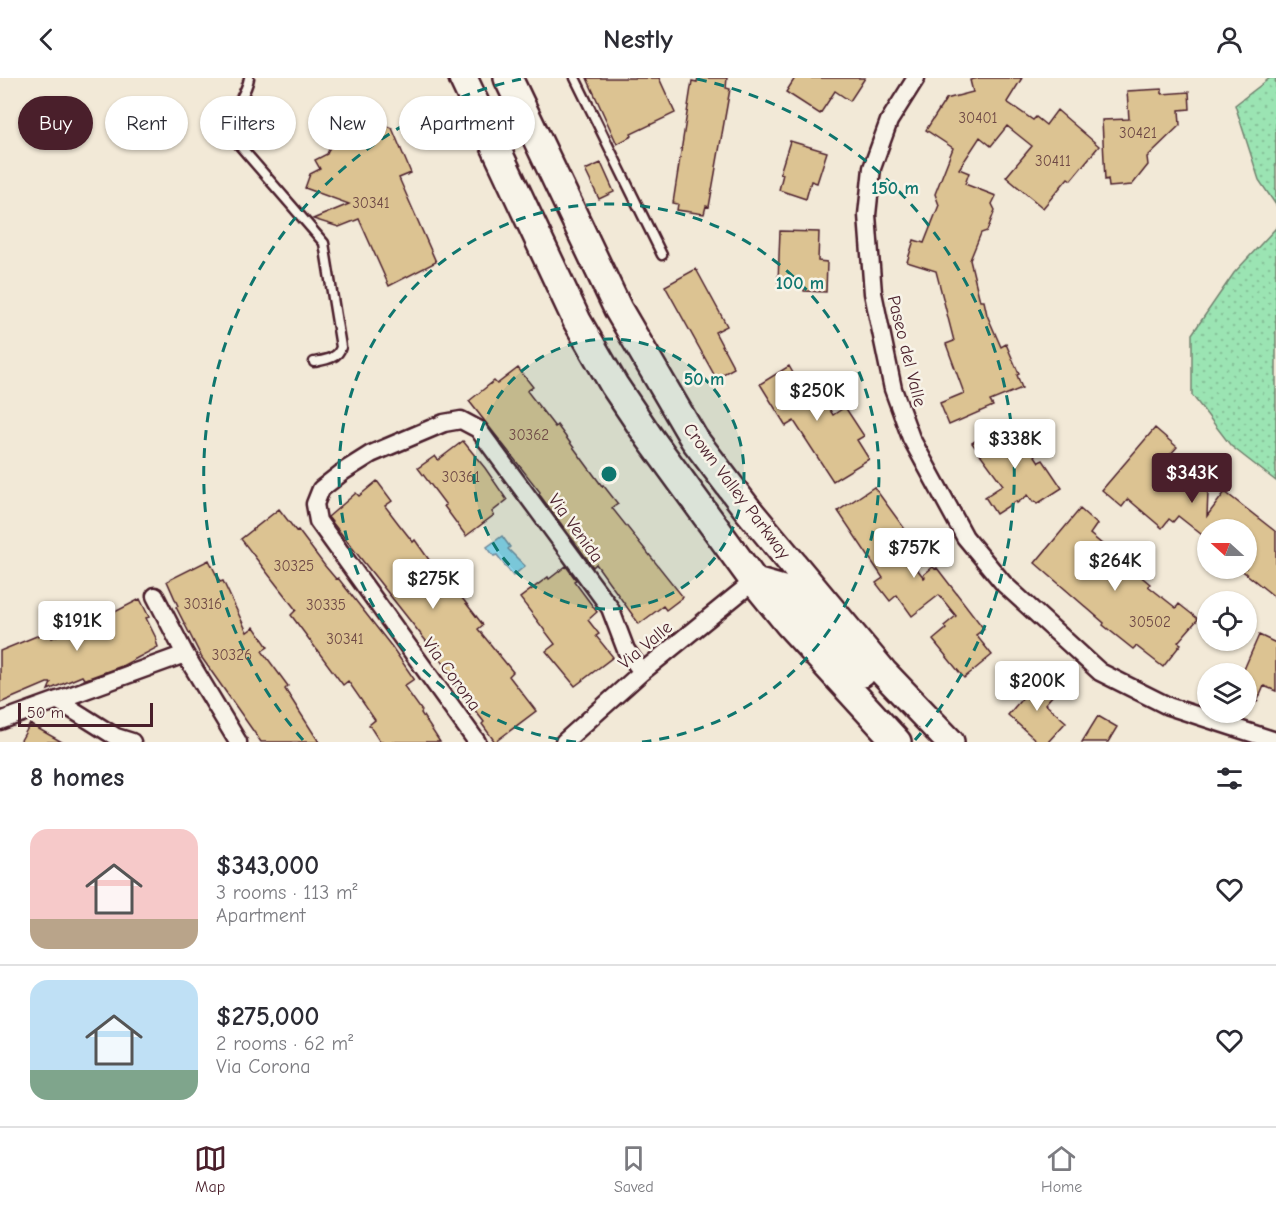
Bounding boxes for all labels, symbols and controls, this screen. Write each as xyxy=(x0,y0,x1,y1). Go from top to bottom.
icon: back xyxy=(30,23,63,56)
icon: person xyxy=(1213,23,1246,56)
text: Nestly xyxy=(603,24,673,55)
chip: Buy xyxy=(18,96,93,150)
chip: Rent xyxy=(105,96,188,150)
chip: Filters xyxy=(200,96,296,150)
chip: New xyxy=(308,96,387,150)
chip: Apartment xyxy=(399,96,535,150)
house number: 30401 xyxy=(958,109,998,127)
house number: 30421 xyxy=(1119,124,1157,142)
house number: 30411 xyxy=(1035,152,1071,170)
text: 150 m xyxy=(871,178,919,199)
house number: 30341 xyxy=(352,194,390,212)
text: 100 m xyxy=(776,273,824,294)
street label: Paseo del Valle xyxy=(883,293,930,409)
text: 50 m xyxy=(684,369,724,390)
pin: $250K xyxy=(775,371,859,422)
text: $250K xyxy=(789,379,845,402)
street label: Crown Valley Parkway xyxy=(679,419,795,564)
pin: $338K xyxy=(973,419,1057,470)
house number: 30362 xyxy=(509,426,549,444)
text: $338K xyxy=(988,427,1042,450)
pin: $343K xyxy=(1150,453,1234,504)
text: $343K xyxy=(1166,461,1218,484)
centre of rings xyxy=(599,464,619,484)
house number: 30361 xyxy=(442,468,480,486)
street label: Via Venida xyxy=(544,490,607,567)
north arrow xyxy=(1197,519,1257,579)
map controls xyxy=(1197,519,1257,723)
pin: $757K xyxy=(872,528,956,579)
text: $757K xyxy=(888,536,940,559)
pin: $264K xyxy=(1073,541,1157,592)
text: $264K xyxy=(1088,549,1142,572)
house number: 30325 xyxy=(274,557,314,575)
pin: $275K xyxy=(391,559,475,610)
text: $275K xyxy=(407,567,459,590)
button: locate xyxy=(1197,591,1257,651)
house number: 30316 xyxy=(184,595,222,613)
house number: 30335 xyxy=(306,596,346,614)
pin: $191K xyxy=(35,601,119,652)
text: $191K xyxy=(52,609,102,632)
house number: 30502 xyxy=(1129,613,1171,631)
street label: Via Valle xyxy=(614,617,677,674)
house number: 30341 xyxy=(326,630,364,648)
street label: Via Corona xyxy=(418,634,485,715)
house number: 30326 xyxy=(212,646,252,664)
pin: $200K xyxy=(995,661,1079,712)
button: layers xyxy=(1197,663,1257,723)
text: $200K xyxy=(1009,669,1065,692)
scale bar xyxy=(18,700,153,728)
text: 50 m xyxy=(27,704,64,722)
icon: filters xyxy=(1213,762,1246,795)
text: 8 homes xyxy=(30,763,124,793)
text: $343,000 xyxy=(216,851,319,881)
icon: home xyxy=(78,853,150,925)
icon: heart xyxy=(1213,873,1246,906)
text: 3 rooms · 113 m² xyxy=(216,881,357,904)
text: Apartment xyxy=(216,904,306,927)
text: $275,000 xyxy=(216,1002,319,1032)
icon: home xyxy=(78,1004,150,1076)
icon: heart xyxy=(1213,1024,1246,1057)
text: 2 rooms · 62 m² xyxy=(216,1032,353,1055)
text: Via Corona xyxy=(216,1055,311,1078)
tab: Map xyxy=(194,1142,227,1196)
tab: Saved xyxy=(614,1142,654,1196)
tab: Home xyxy=(1041,1142,1082,1196)

